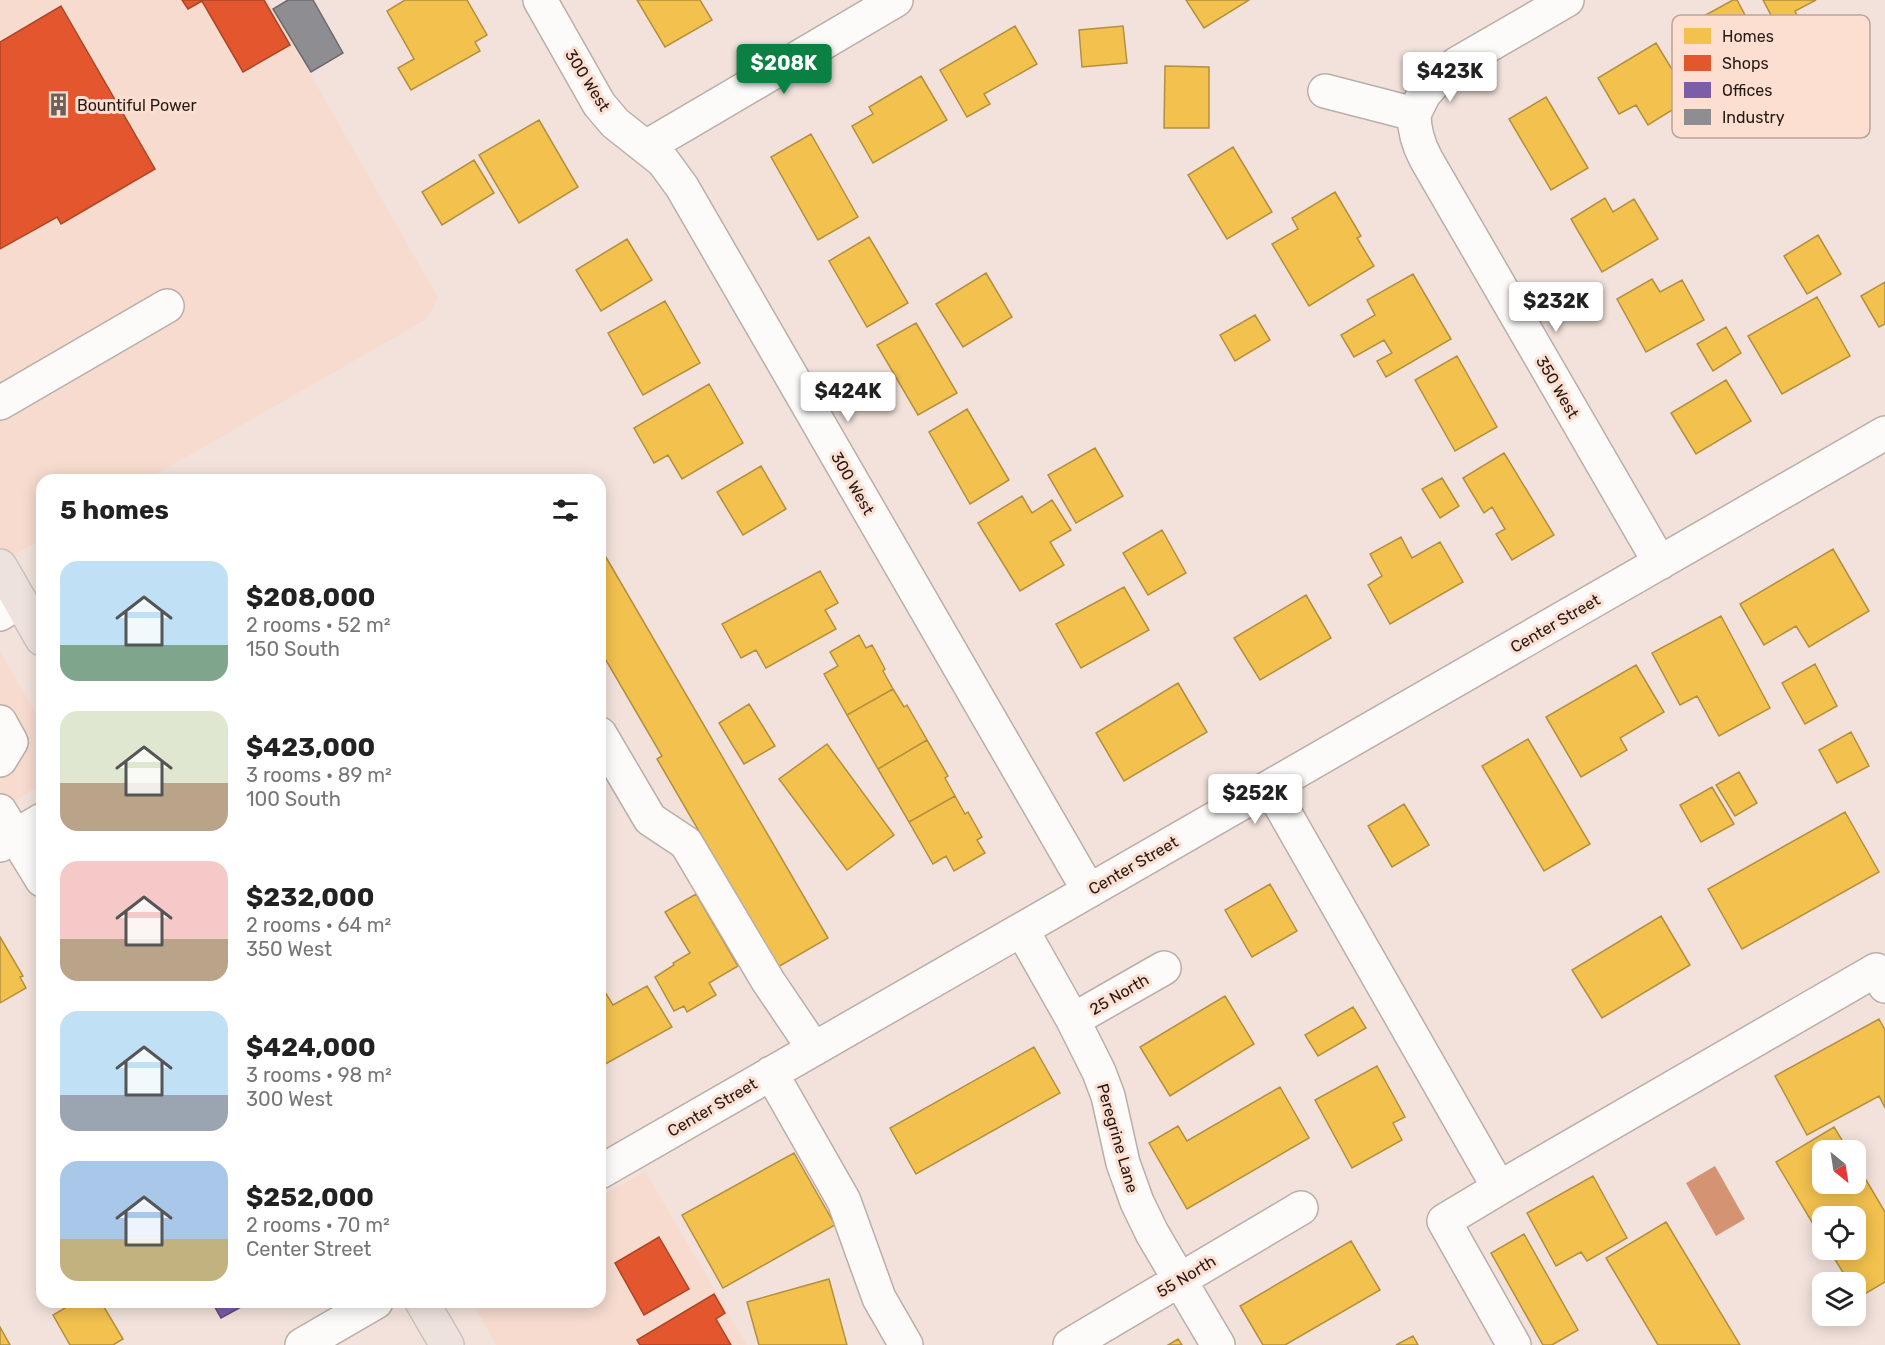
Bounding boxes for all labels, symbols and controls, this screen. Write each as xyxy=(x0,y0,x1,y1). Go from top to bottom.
legend xyxy=(1672,15,1870,138)
text: Homes xyxy=(1722,27,1774,46)
pin: $208K xyxy=(742,44,826,95)
street label: 300 West xyxy=(561,46,614,115)
text: $208K xyxy=(751,51,817,75)
pin: $423K xyxy=(1408,52,1492,103)
text: Shops xyxy=(1722,54,1769,73)
text: $423K xyxy=(1417,59,1483,83)
text: Offices xyxy=(1722,81,1772,100)
building icon: Bountiful Power xyxy=(46,92,72,118)
place label: Bountiful Power xyxy=(77,96,197,115)
text: Industry xyxy=(1722,108,1785,127)
pin: $232K xyxy=(1514,282,1598,333)
text: $232K xyxy=(1523,289,1589,313)
street label: 350 West xyxy=(1532,353,1583,422)
pin: $424K xyxy=(806,372,890,423)
text: $424K xyxy=(815,379,881,403)
street label: 300 West xyxy=(827,448,878,518)
icon: filters xyxy=(549,494,582,527)
text: 5 homes xyxy=(60,495,169,526)
text: $208,000 xyxy=(246,582,376,613)
icon: home xyxy=(108,585,180,657)
street label: Center Street xyxy=(1507,590,1603,657)
text: 2 rooms · 52 m² xyxy=(246,613,391,637)
text: 150 South xyxy=(246,637,340,661)
text: $423,000 xyxy=(246,732,375,763)
icon: home xyxy=(108,735,180,807)
text: 3 rooms · 89 m² xyxy=(246,763,392,787)
pin: $252K xyxy=(1213,774,1297,825)
text: $252K xyxy=(1222,781,1288,805)
text: 100 South xyxy=(246,787,341,811)
street label: Center Street xyxy=(1085,832,1181,899)
text: $232,000 xyxy=(246,882,374,913)
icon: home xyxy=(108,885,180,957)
text: 2 rooms · 64 m² xyxy=(246,913,391,937)
text: 350 West xyxy=(246,937,332,961)
street label: 25 North xyxy=(1086,970,1152,1019)
text: $424,000 xyxy=(246,1032,376,1063)
icon: home xyxy=(108,1035,180,1107)
text: 3 rooms · 98 m² xyxy=(246,1063,392,1087)
street label: Center Street xyxy=(664,1074,760,1141)
street label: Peregrine Lane xyxy=(1093,1081,1142,1195)
text: 300 West xyxy=(246,1087,333,1111)
north arrow xyxy=(1812,1140,1866,1194)
map controls xyxy=(1812,1140,1866,1326)
text: $252,000 xyxy=(246,1182,374,1213)
icon: home xyxy=(108,1185,180,1257)
button: locate xyxy=(1812,1206,1866,1260)
text: 2 rooms · 70 m² xyxy=(246,1213,390,1237)
text: Center Street xyxy=(246,1237,371,1261)
street label: 55 North xyxy=(1153,1251,1219,1301)
button: layers xyxy=(1812,1272,1866,1326)

